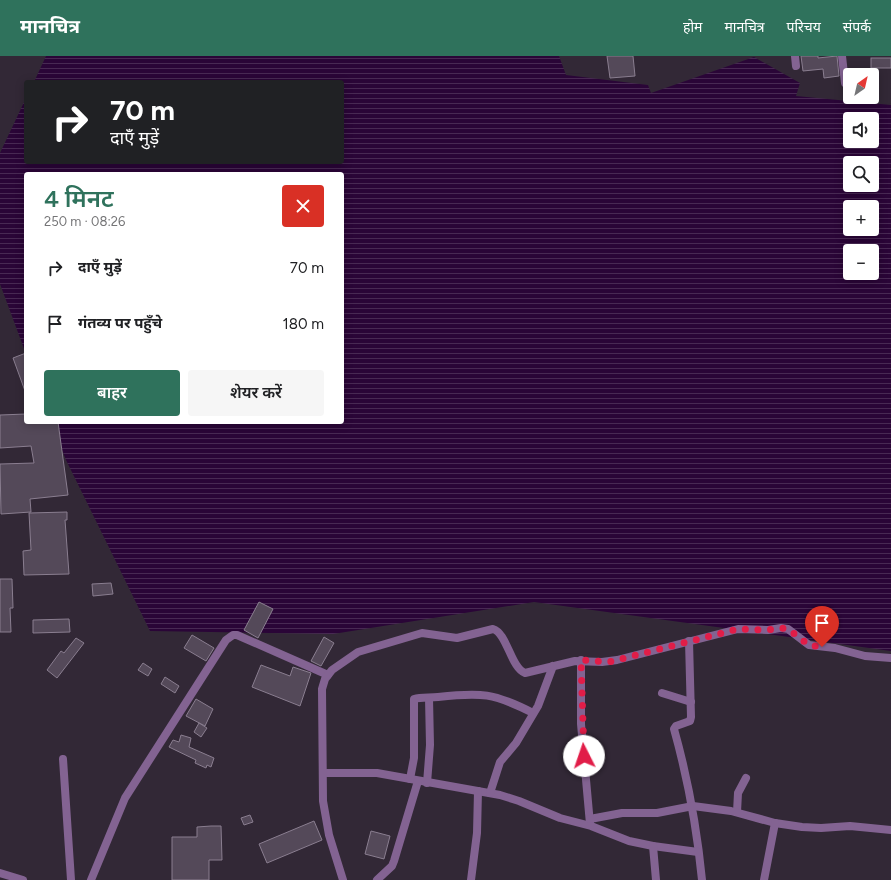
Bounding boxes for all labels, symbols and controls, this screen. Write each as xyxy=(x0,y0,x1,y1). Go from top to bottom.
text: मानचित्र xyxy=(20,15,80,38)
text: होम xyxy=(683,19,702,36)
text: मानचित्र xyxy=(724,19,765,36)
text: परिचय xyxy=(787,19,821,36)
text: संपर्क xyxy=(843,19,871,36)
north arrow xyxy=(843,68,879,104)
map controls xyxy=(843,68,879,280)
text: 70 m xyxy=(110,93,175,127)
icon: right xyxy=(44,96,96,148)
button: sound xyxy=(843,112,879,148)
text: दाएँ मुड़ें xyxy=(110,127,159,149)
button: search xyxy=(843,156,879,192)
text: 4 मिनट xyxy=(44,184,114,213)
button: close xyxy=(282,185,324,227)
button: + xyxy=(843,200,879,236)
text: 250 m · 08:26 xyxy=(44,214,125,229)
button: − xyxy=(843,244,879,280)
icon: right xyxy=(44,257,66,279)
text: दाएँ मुड़ें xyxy=(78,258,122,276)
text: 70 m xyxy=(290,259,324,277)
icon: arrive xyxy=(44,313,66,335)
text: गंतव्य पर पहुँचे xyxy=(78,314,162,332)
text: 180 m xyxy=(283,315,324,333)
button: बाहर xyxy=(44,370,180,416)
button: शेयर करें xyxy=(188,370,324,416)
pin xyxy=(805,606,839,647)
icon: arrive xyxy=(811,612,833,634)
position arrow xyxy=(563,735,605,777)

